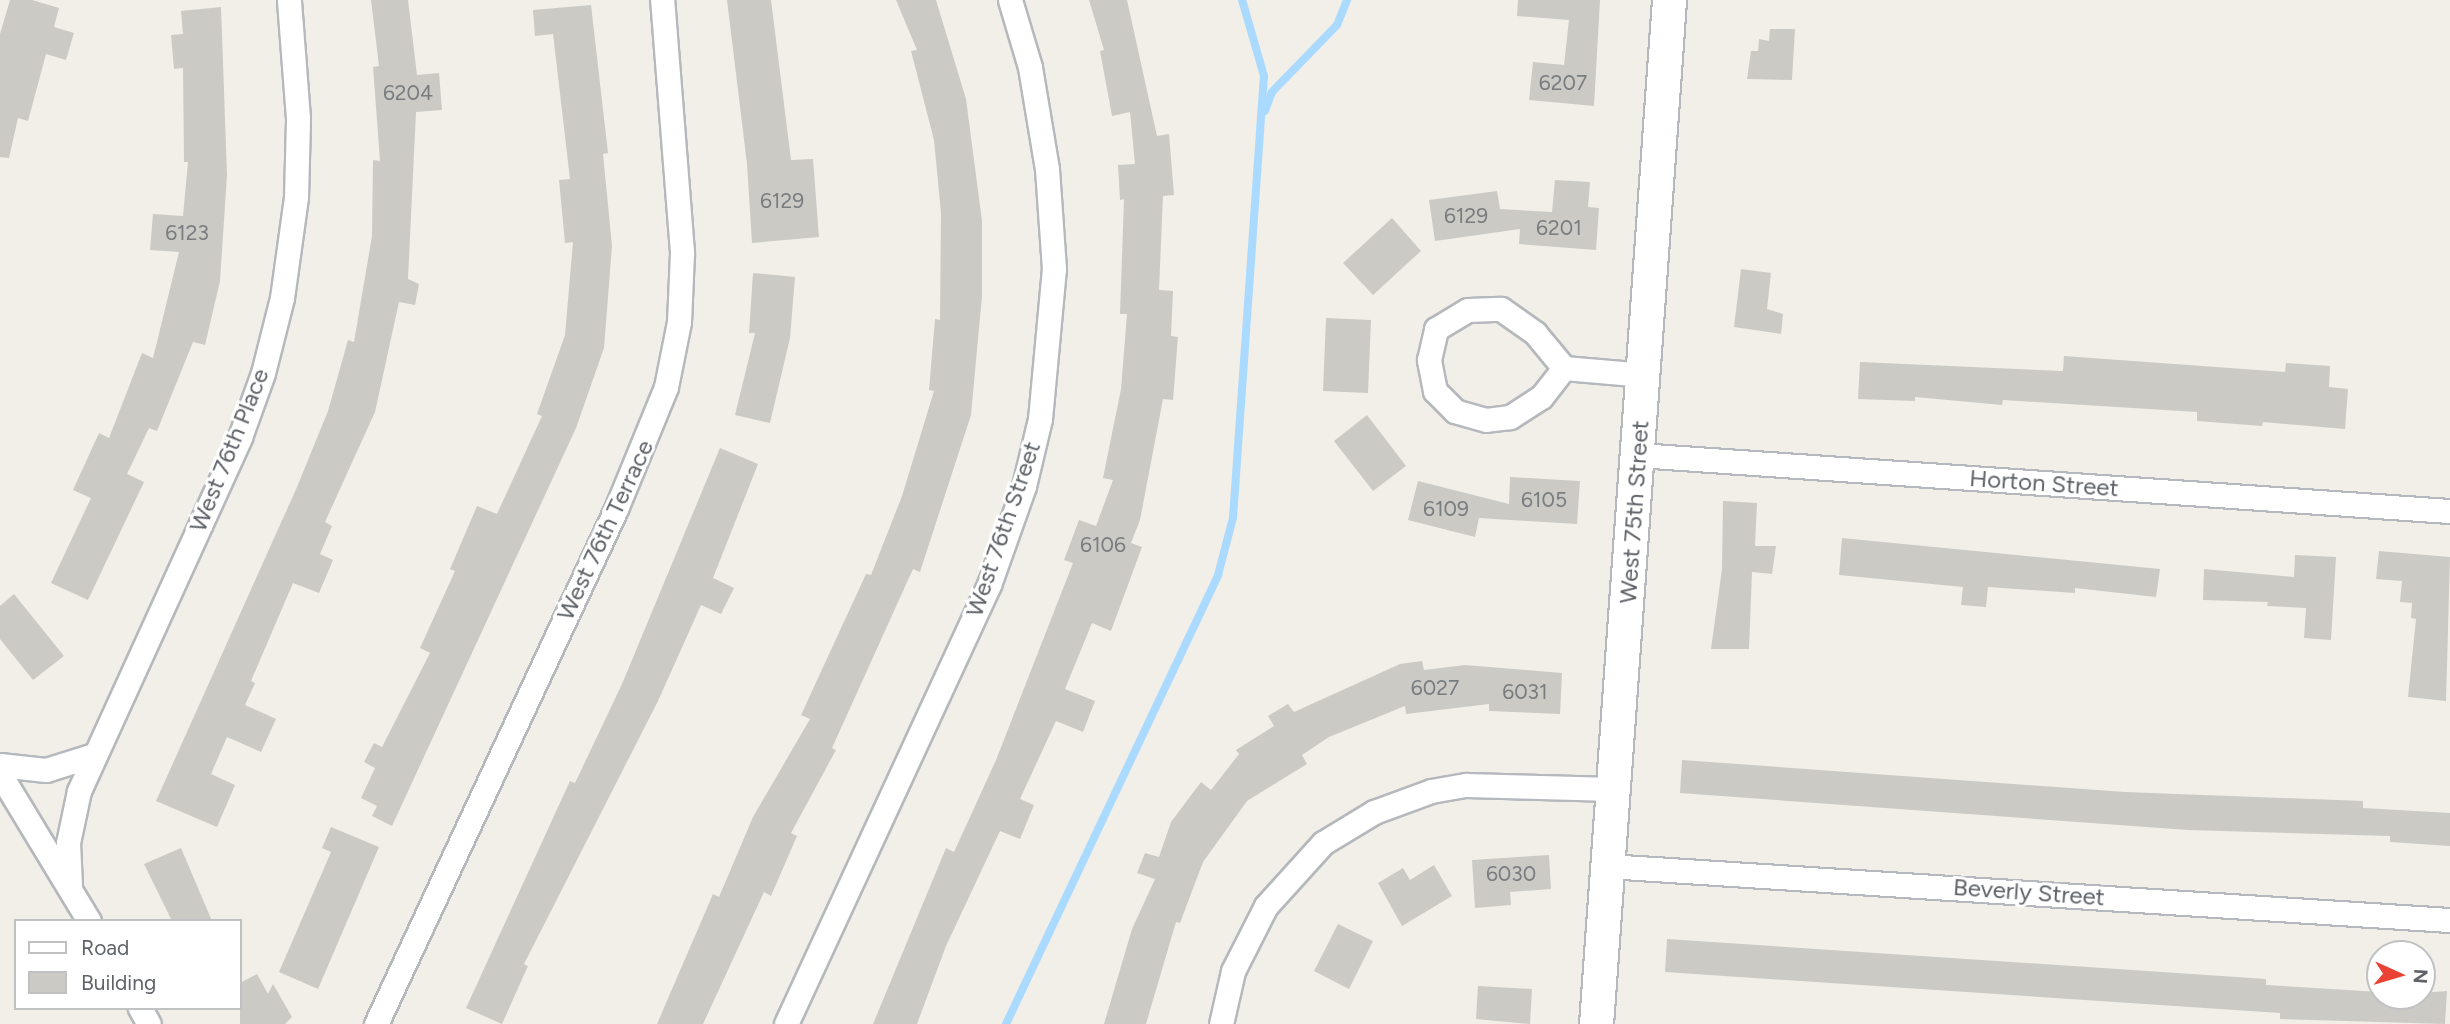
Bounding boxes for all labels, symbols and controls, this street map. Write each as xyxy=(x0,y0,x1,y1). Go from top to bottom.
house number: 6207 xyxy=(1539,70,1587,96)
house number: 6204 xyxy=(383,80,433,106)
house number: 6129 xyxy=(760,188,804,214)
house number: 6129 xyxy=(1444,203,1488,229)
house number: 6201 xyxy=(1536,215,1582,241)
house number: 6123 xyxy=(165,220,209,246)
street label: West 76th Place xyxy=(183,364,275,536)
street label: West 75th Street xyxy=(1613,419,1655,605)
street label: West 76th Terrace xyxy=(551,435,659,625)
street label: West 76th Street xyxy=(960,438,1046,620)
street label: Horton Street xyxy=(1968,463,2120,503)
house number: 6105 xyxy=(1521,487,1567,513)
house number: 6109 xyxy=(1423,496,1469,522)
house number: 6106 xyxy=(1080,532,1126,558)
house number: 6027 xyxy=(1411,675,1459,701)
house number: 6031 xyxy=(1502,679,1548,705)
house number: 6030 xyxy=(1486,861,1536,887)
street label: Beverly Street xyxy=(1952,872,2106,912)
legend xyxy=(14,919,242,1010)
text: Road xyxy=(81,935,129,960)
north arrow xyxy=(2366,940,2436,1010)
text: N xyxy=(2408,968,2432,984)
text: Building xyxy=(81,970,156,995)

